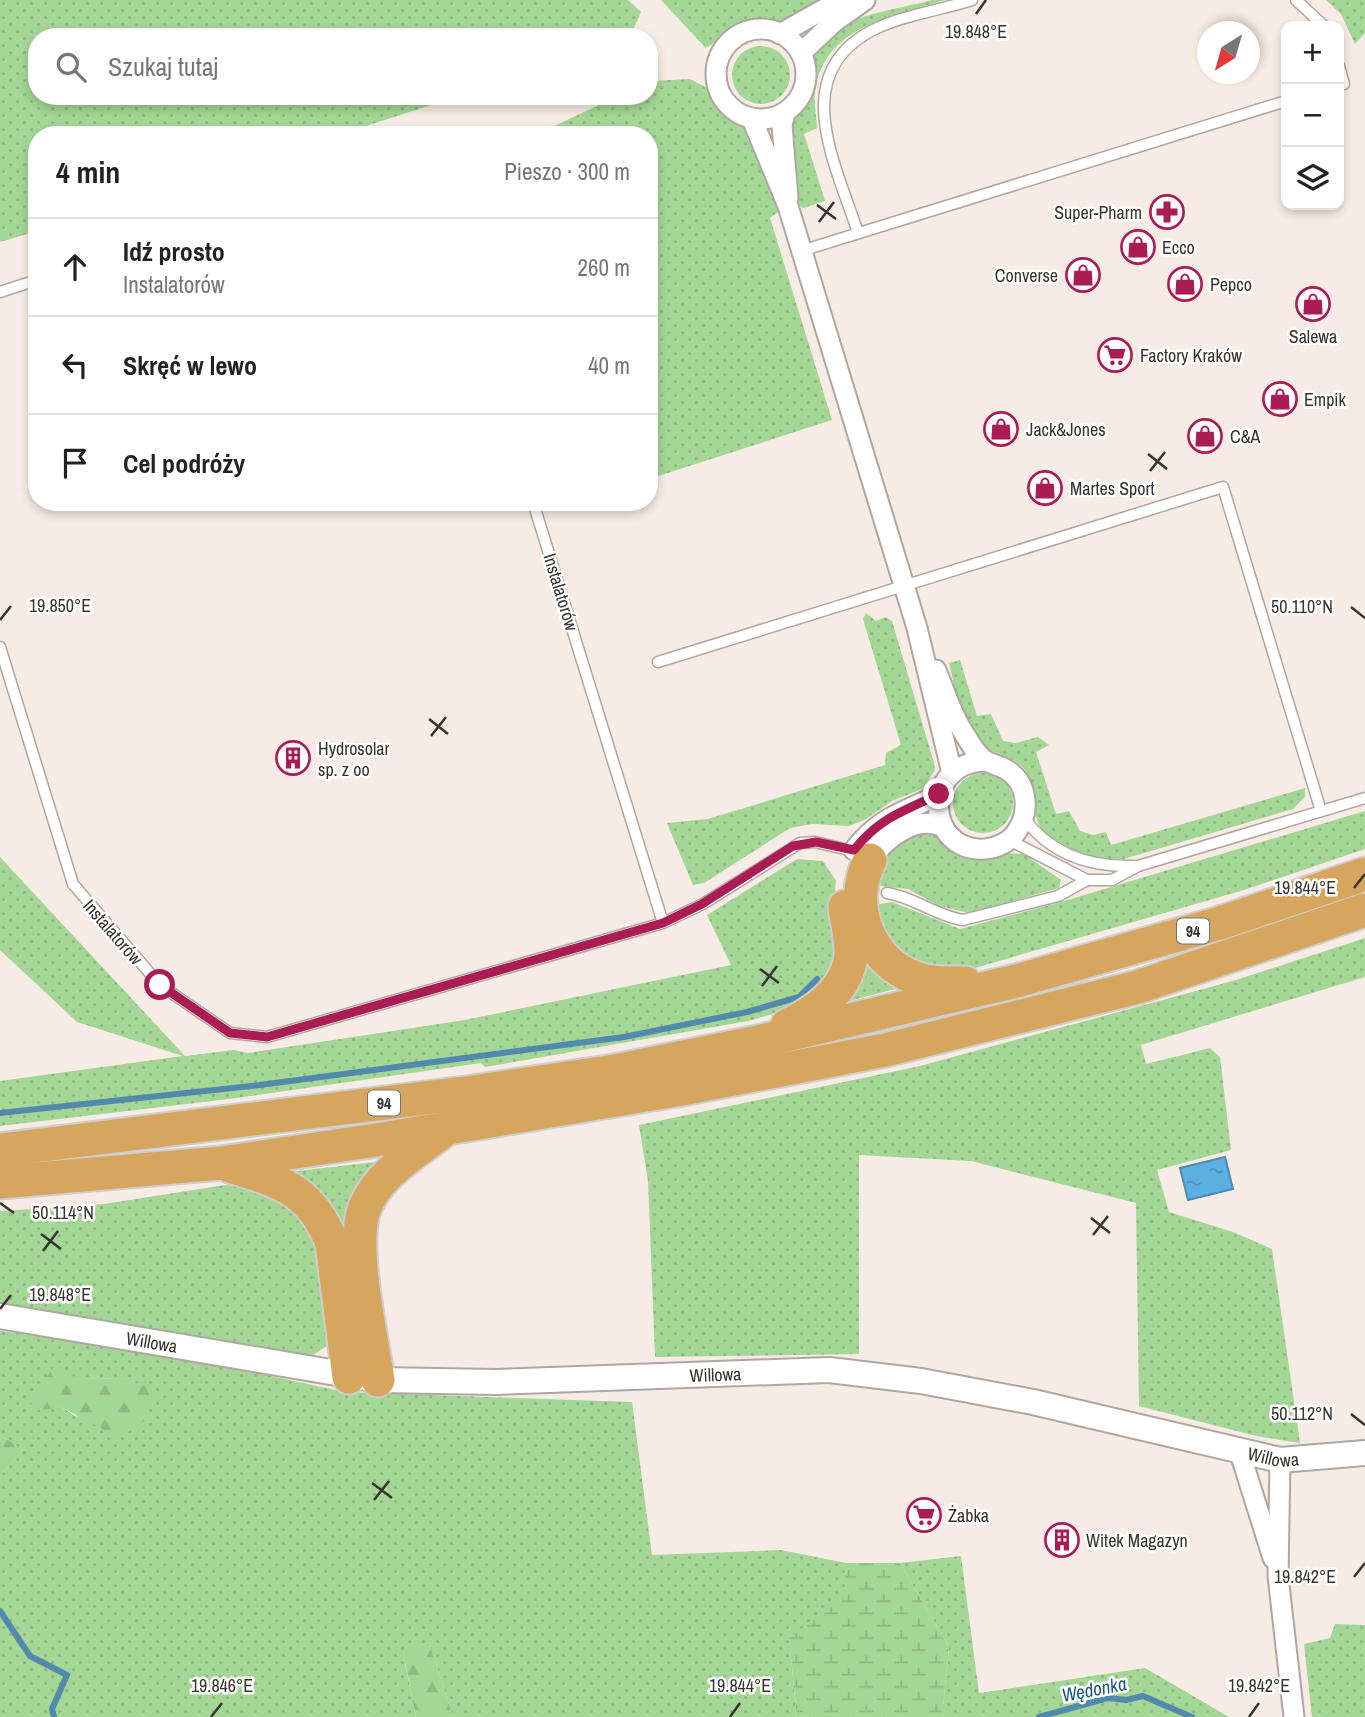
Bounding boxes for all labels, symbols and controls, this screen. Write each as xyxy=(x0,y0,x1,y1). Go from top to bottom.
text: 19.848°E xyxy=(945,19,1007,44)
north arrow xyxy=(1197,21,1260,84)
map controls xyxy=(1281,21,1344,210)
button: + xyxy=(1281,21,1344,84)
search box xyxy=(28,28,658,105)
icon: search xyxy=(52,48,90,86)
text: Szukaj tutaj xyxy=(108,49,218,84)
button: − xyxy=(1281,84,1344,147)
button: layers xyxy=(1281,147,1344,210)
text: 4 min xyxy=(56,152,120,192)
text: Pieszo · 300 m xyxy=(504,156,630,187)
pharmacy icon: Super-Pharm xyxy=(1148,193,1186,231)
place label: Super-Pharm xyxy=(1054,200,1142,225)
shop icon: Ecco xyxy=(1119,228,1157,266)
text: Idź prosto xyxy=(123,234,225,269)
place label: Ecco xyxy=(1162,235,1195,260)
icon: ahead xyxy=(56,248,94,286)
text: 260 m xyxy=(578,252,630,283)
shop icon: Converse xyxy=(1064,256,1102,294)
place label: Converse xyxy=(995,263,1058,288)
shop icon: Pepco xyxy=(1166,265,1204,303)
text: Instalatorów xyxy=(123,269,225,300)
place label: Pepco xyxy=(1210,272,1252,297)
shop icon: Salewa xyxy=(1294,285,1332,323)
place label: Salewa xyxy=(1289,324,1337,349)
supermarket icon: Factory Kraków xyxy=(1096,336,1134,374)
place label: Factory Kraków xyxy=(1140,343,1242,368)
icon: left xyxy=(56,346,94,384)
text: Skręć w lewo xyxy=(123,348,257,383)
text: 40 m xyxy=(588,350,630,381)
shop icon: Empik xyxy=(1261,380,1299,418)
place label: Empik xyxy=(1304,387,1346,412)
shop icon: Jack&Jones xyxy=(982,410,1020,448)
place label: Jack&Jones xyxy=(1026,417,1106,442)
shop icon: C&A xyxy=(1186,417,1224,455)
place label: C&A xyxy=(1230,424,1261,449)
icon: arrive xyxy=(56,444,94,482)
text: Cel podróży xyxy=(123,446,245,481)
shop icon: Martes Sport xyxy=(1026,469,1064,507)
place label: Martes Sport xyxy=(1070,476,1155,501)
street label: Instalatorów xyxy=(537,550,585,634)
text: 19.850°E xyxy=(29,593,91,618)
text: 50.110°N xyxy=(1271,594,1333,619)
place label: Hydrosolar sp. z oo xyxy=(318,736,389,782)
building icon: Hydrosolar sp. z oo xyxy=(274,739,312,777)
route end xyxy=(923,778,954,809)
text: 19.844°E xyxy=(1274,875,1336,900)
street label: Instalatorów xyxy=(77,894,149,970)
road number: 94 xyxy=(1177,918,1209,944)
route start xyxy=(144,969,175,1000)
road number: 94 xyxy=(368,1091,400,1116)
text: 50.114°N xyxy=(32,1200,94,1225)
text: 19.848°E xyxy=(29,1282,91,1307)
street label: Willowa xyxy=(124,1325,179,1358)
street label: Willowa xyxy=(689,1361,742,1388)
text: 50.112°N xyxy=(1271,1401,1333,1426)
street label: Willowa xyxy=(1245,1440,1300,1472)
supermarket icon: Żabka xyxy=(905,1496,943,1534)
place label: Żabka xyxy=(948,1503,989,1528)
building icon: Witek Magazyn xyxy=(1043,1521,1081,1559)
place label: Witek Magazyn xyxy=(1086,1528,1188,1553)
text: 19.842°E xyxy=(1274,1564,1336,1589)
water label: Wędonka xyxy=(1059,1670,1129,1708)
text: 19.846°E xyxy=(191,1673,253,1698)
text: 19.844°E xyxy=(709,1673,771,1698)
text: 19.842°E xyxy=(1228,1673,1290,1698)

